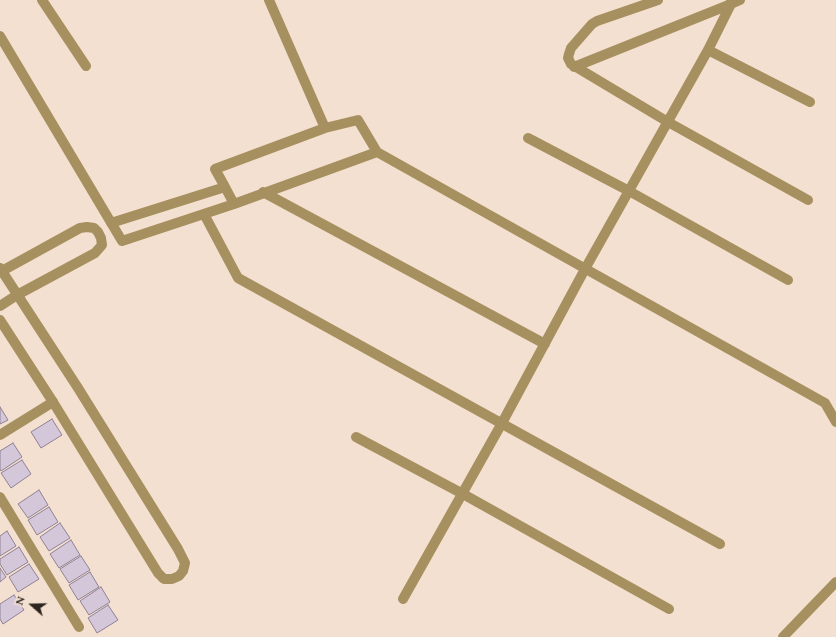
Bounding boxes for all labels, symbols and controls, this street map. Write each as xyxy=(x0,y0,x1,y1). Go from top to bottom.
north arrow xyxy=(12,585,52,625)
text: N xyxy=(11,594,30,608)

